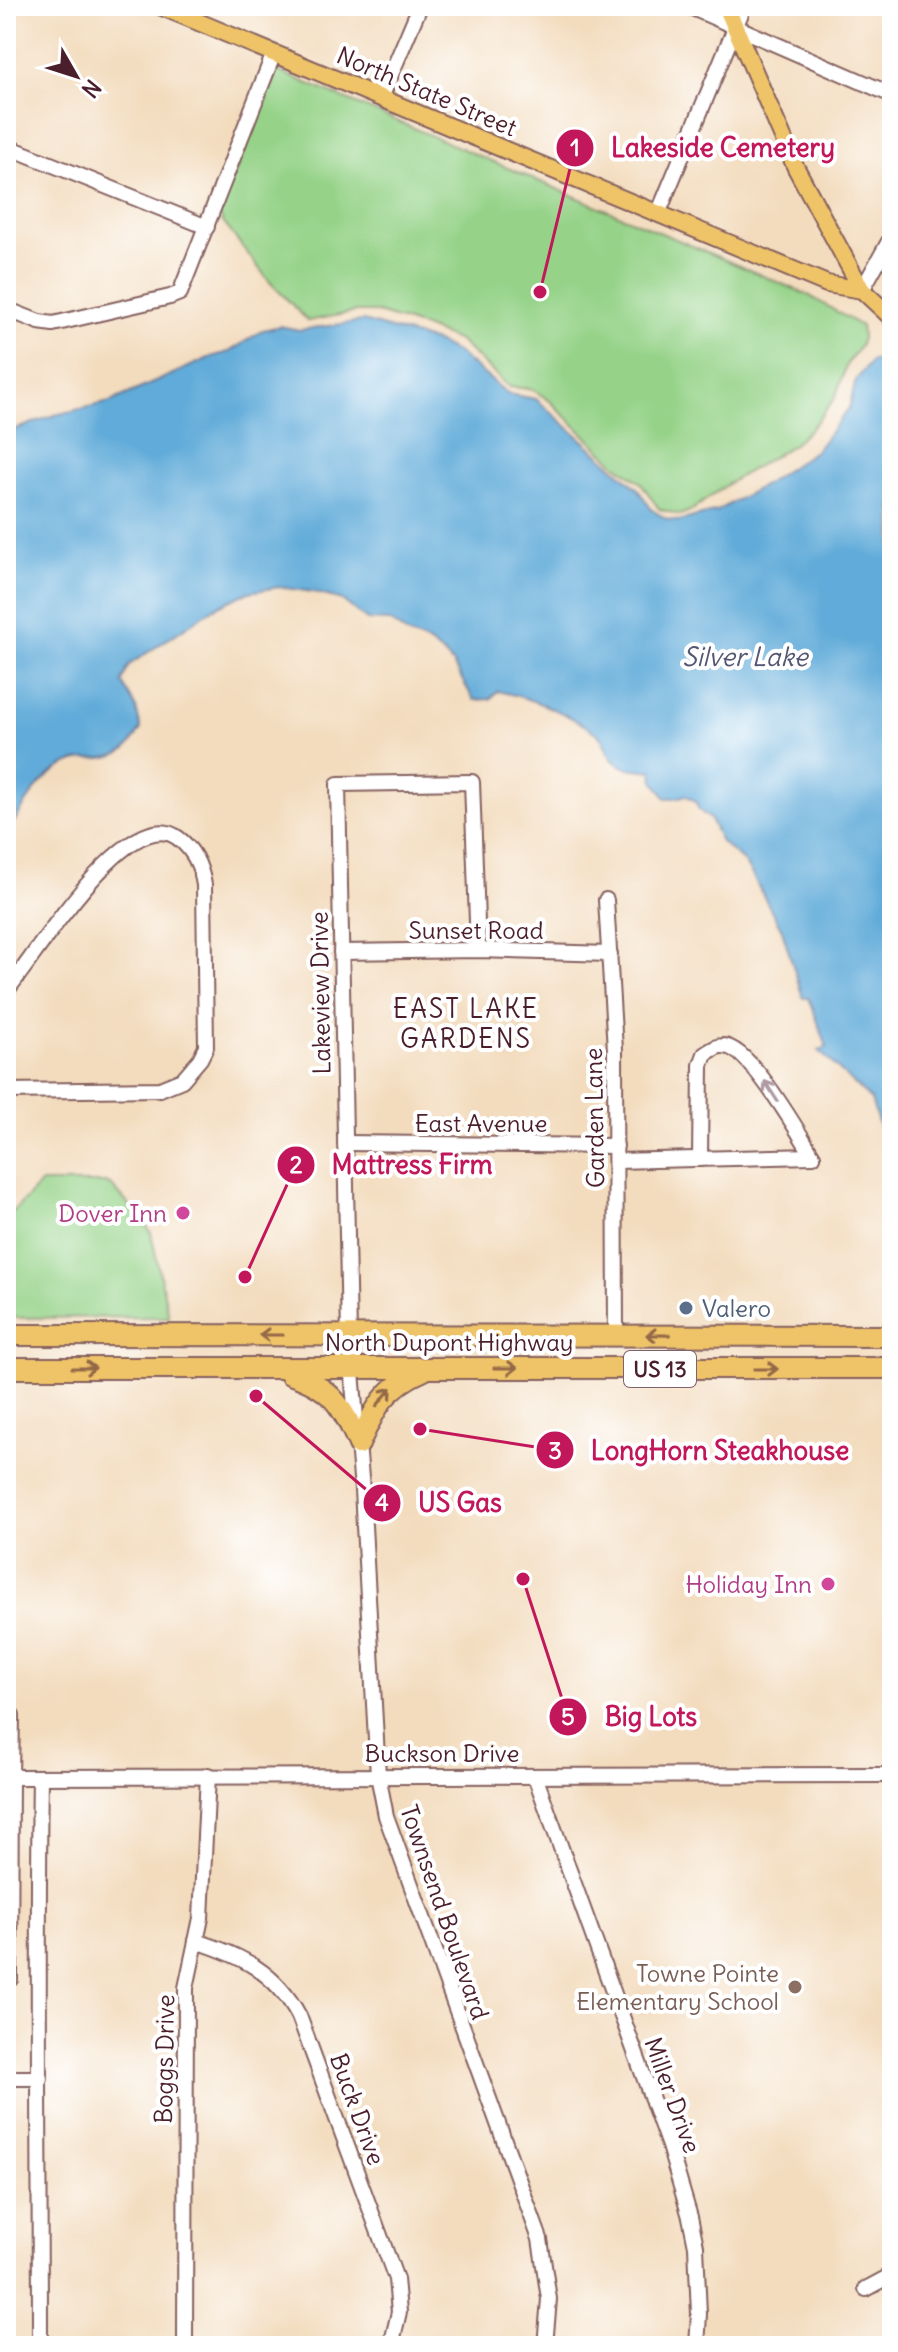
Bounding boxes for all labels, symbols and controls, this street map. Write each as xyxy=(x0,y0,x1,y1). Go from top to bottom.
north arrow xyxy=(36,36,116,116)
street label: North State Street xyxy=(333,40,521,142)
text: N xyxy=(76,74,107,103)
callout: Lakeside Cemetery xyxy=(555,123,851,173)
text: Lakeside Cemetery xyxy=(611,131,835,164)
text: 1 xyxy=(570,132,580,162)
water label: Silver Lake xyxy=(682,640,810,673)
street label: Lakeview Drive xyxy=(304,911,336,1075)
street label: Sunset Road xyxy=(408,915,544,945)
district label: EAST LAKE GARDENS xyxy=(393,992,539,1055)
street label: Garden Lane xyxy=(578,1047,610,1189)
one-way arrow xyxy=(763,1080,779,1102)
street label: East Avenue xyxy=(415,1108,547,1138)
callout: Mattress Firm xyxy=(276,1140,509,1190)
text: Mattress Firm xyxy=(332,1148,493,1181)
text: 2 xyxy=(289,1149,303,1179)
place label: Dover Inn xyxy=(58,1198,167,1228)
marker: Dover Inn xyxy=(174,1204,192,1222)
place label: Valero xyxy=(702,1293,771,1323)
marker: Valero xyxy=(677,1299,695,1317)
one-way arrow xyxy=(258,1327,285,1343)
street label: North Dupont Highway xyxy=(325,1327,573,1357)
one-way arrow xyxy=(645,1327,672,1343)
road number: US 13 xyxy=(624,1351,696,1387)
one-way arrow xyxy=(70,1360,97,1376)
one-way arrow xyxy=(492,1360,519,1376)
one-way arrow xyxy=(752,1361,779,1377)
one-way arrow xyxy=(376,1387,393,1408)
callout: LongHorn Steakhouse xyxy=(535,1425,865,1475)
text: LongHorn Steakhouse xyxy=(591,1434,849,1467)
text: 3 xyxy=(548,1435,562,1465)
callout: US Gas xyxy=(362,1478,518,1528)
text: US Gas xyxy=(418,1486,502,1519)
text: 4 xyxy=(375,1487,389,1517)
place label: Holiday Inn xyxy=(685,1569,812,1599)
marker: Holiday Inn xyxy=(819,1575,837,1593)
callout: Big Lots xyxy=(548,1692,713,1742)
text: Big Lots xyxy=(605,1700,697,1733)
text: 5 xyxy=(561,1701,575,1731)
street label: Buckson Drive xyxy=(365,1738,519,1768)
street label: Townsend Boulevard xyxy=(394,1801,496,2023)
place label: Towne Pointe Elementary School xyxy=(576,1958,779,2016)
marker: Towne Pointe Elementary School xyxy=(786,1978,804,1996)
street label: Boggs Drive xyxy=(148,1994,180,2124)
street label: Miller Drive xyxy=(638,2033,708,2157)
street label: Buck Drive xyxy=(324,2049,392,2169)

